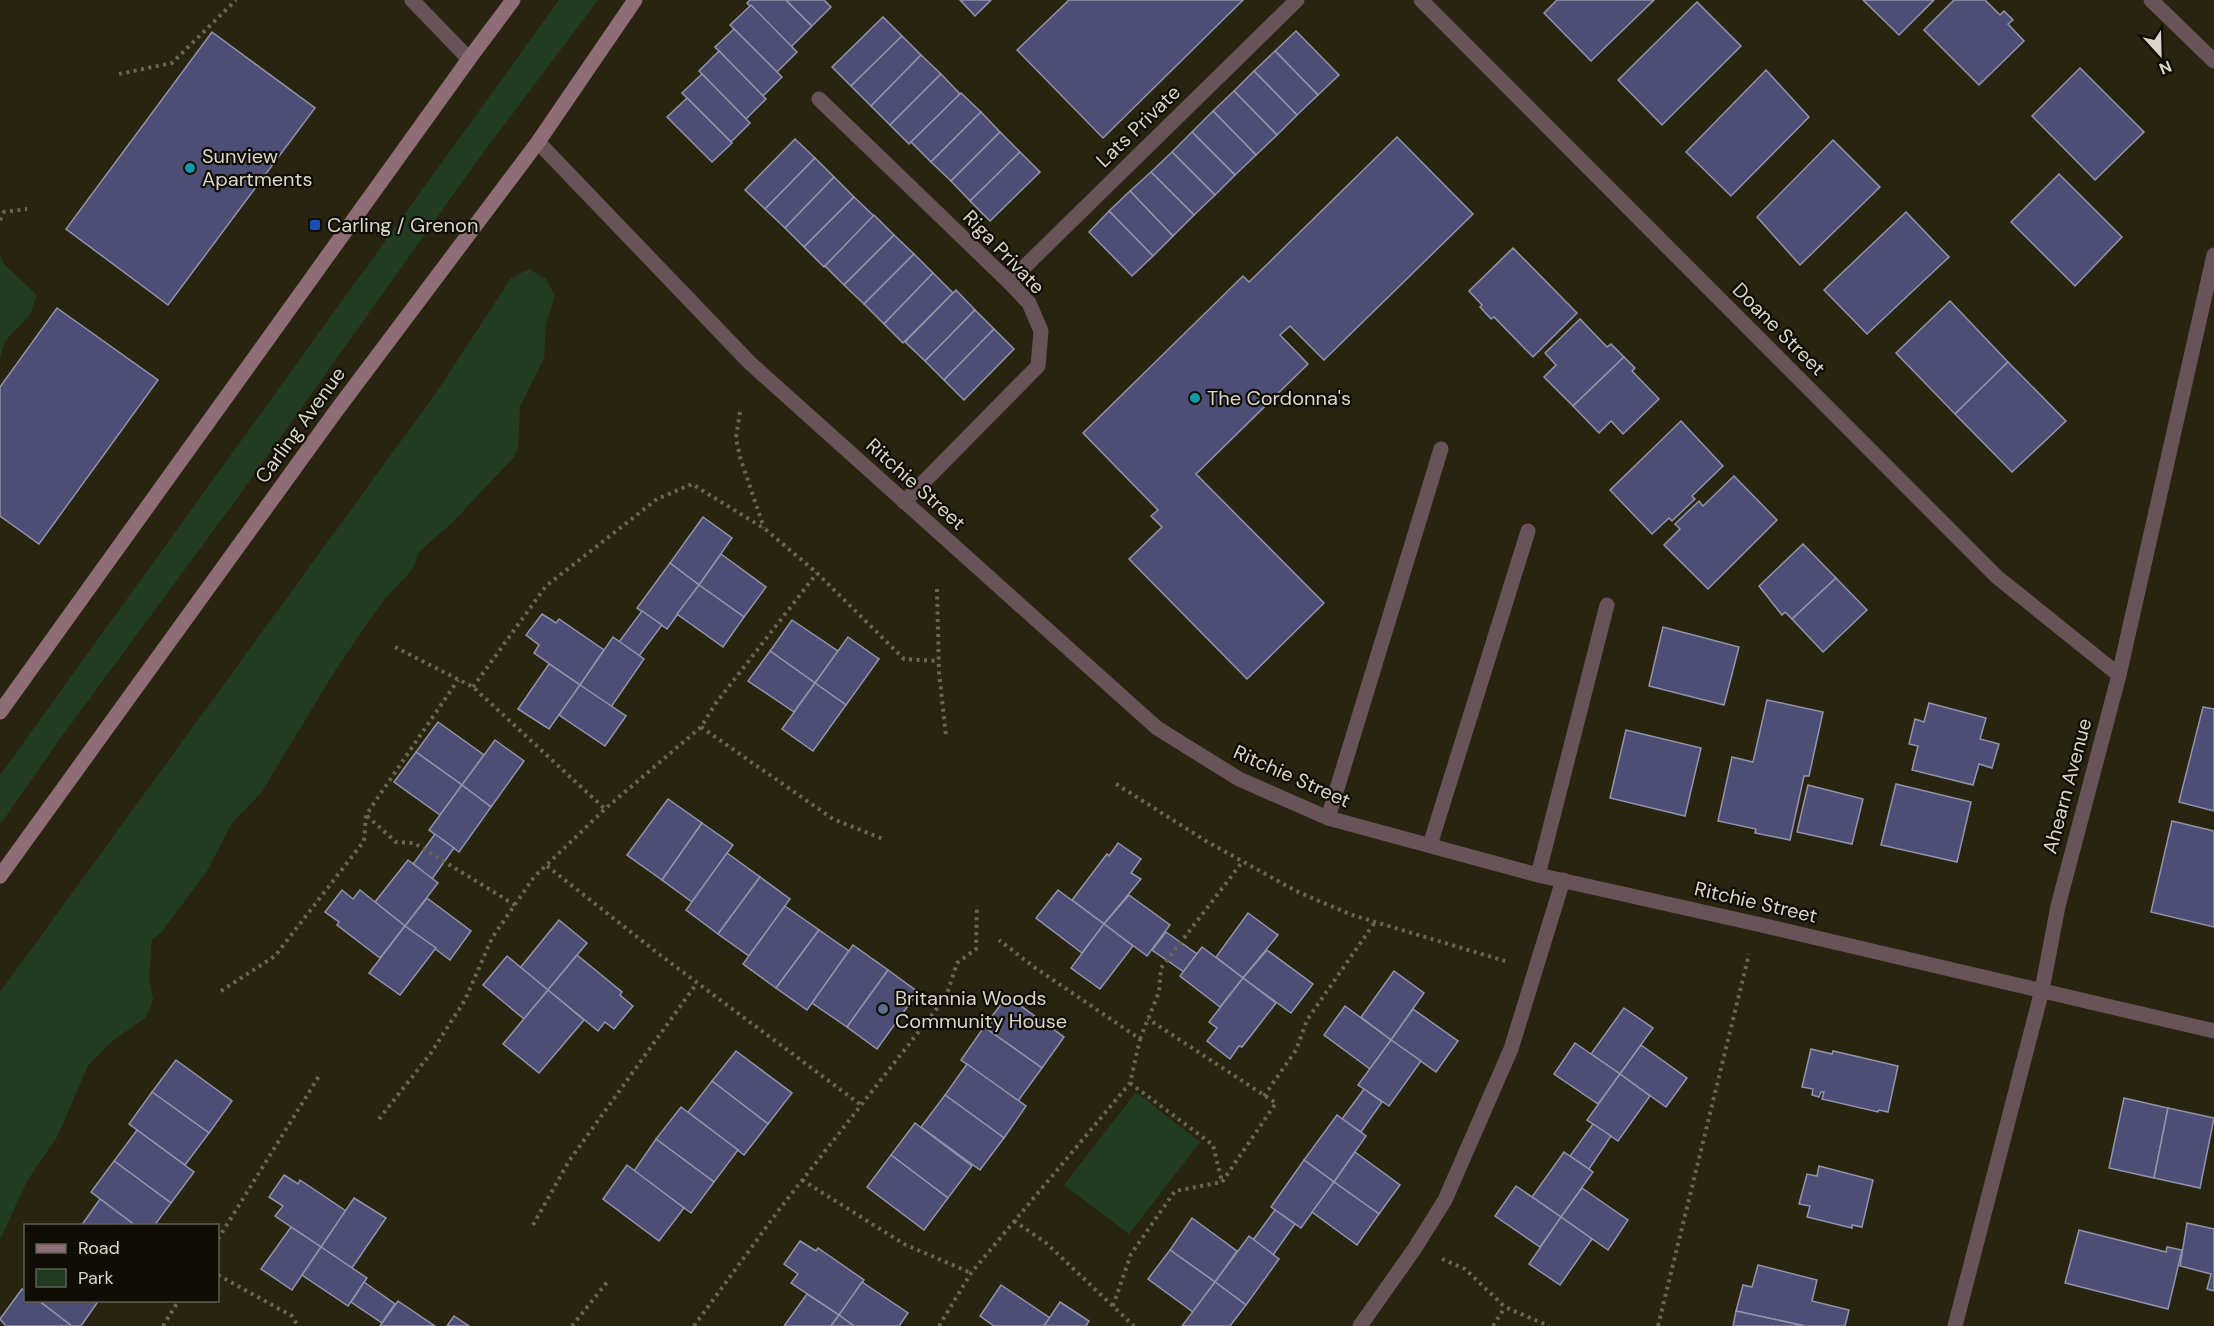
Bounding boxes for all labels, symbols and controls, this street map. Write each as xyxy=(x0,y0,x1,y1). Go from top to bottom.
north arrow xyxy=(2130,24,2190,84)
text: N xyxy=(2156,56,2175,79)
street label: Lats Private xyxy=(1090,79,1186,173)
place label: Sunview Apartments xyxy=(202,143,312,192)
marker: Sunview Apartments xyxy=(183,161,197,175)
street label: Riga Private xyxy=(957,204,1051,300)
place label: Carling / Grenon xyxy=(327,212,478,238)
marker: Carling / Grenon xyxy=(308,218,322,232)
street label: Doane Street xyxy=(1727,277,1831,381)
street label: Carling Avenue xyxy=(249,362,351,488)
place label: The Cordonna's xyxy=(1207,385,1351,411)
marker: The Cordonna's xyxy=(1188,391,1202,405)
street label: Ritchie Street xyxy=(861,432,971,536)
street label: Ahearn Avenue xyxy=(2036,715,2098,857)
street label: Ritchie Street xyxy=(1229,739,1355,813)
street label: Ritchie Street xyxy=(1692,875,1820,929)
place label: Britannia Woods Community House xyxy=(895,985,1067,1034)
marker: Britannia Woods Community House xyxy=(876,1002,890,1016)
legend xyxy=(24,1224,219,1302)
text: Road xyxy=(78,1236,120,1260)
text: Park xyxy=(78,1266,114,1290)

